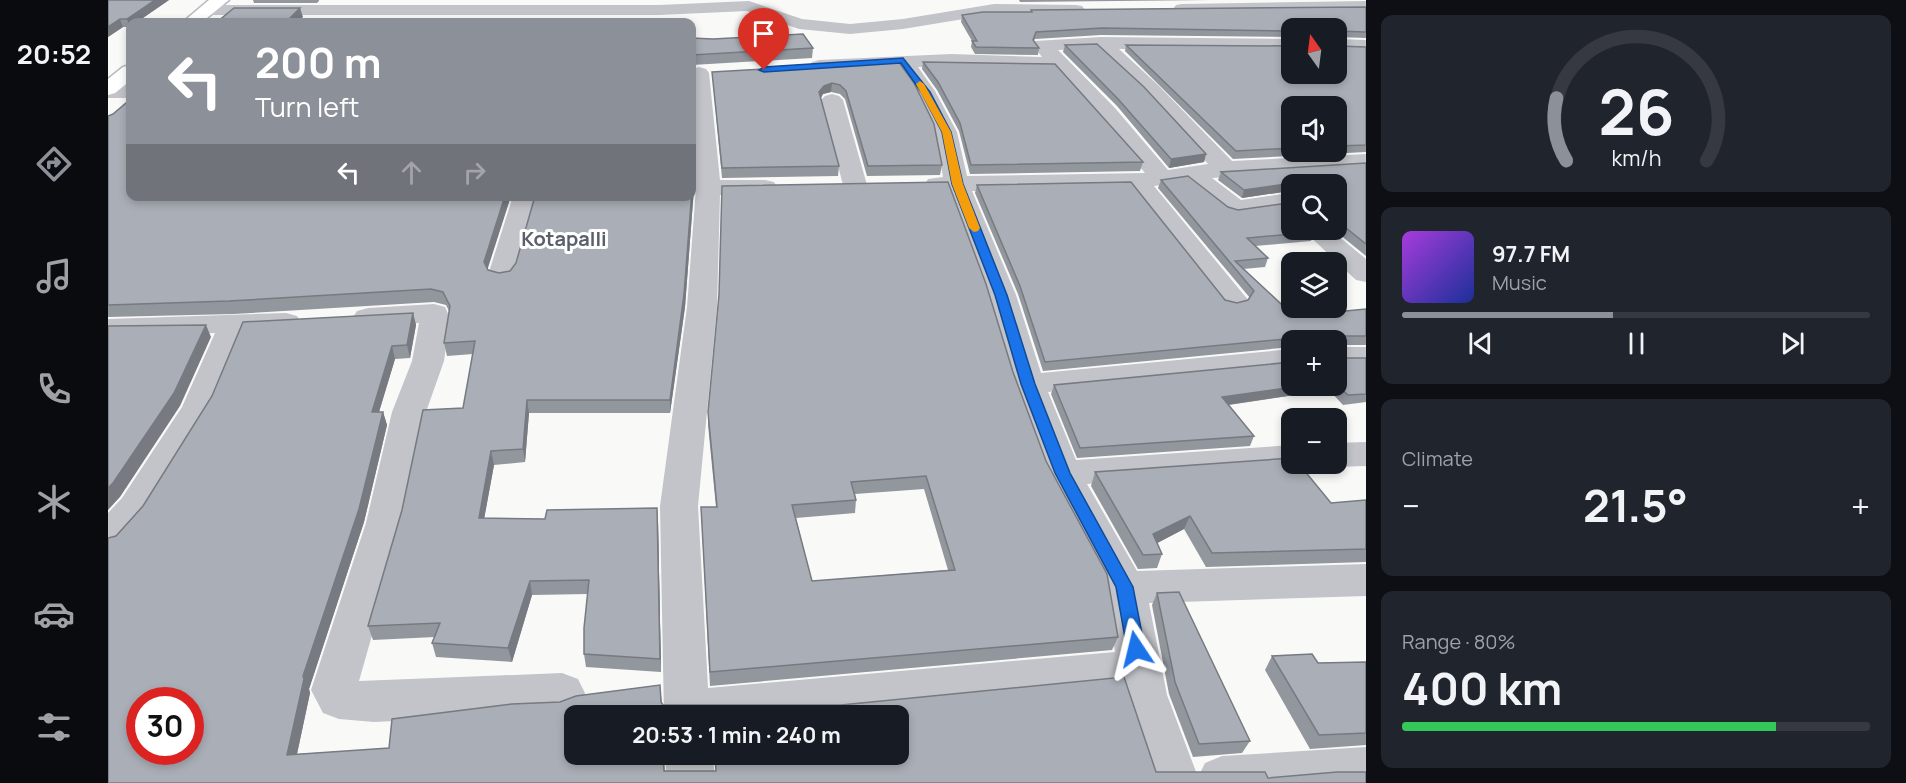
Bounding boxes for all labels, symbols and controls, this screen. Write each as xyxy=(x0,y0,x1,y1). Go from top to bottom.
pin xyxy=(738,8,789,70)
icon: arrive xyxy=(747,17,780,50)
north arrow xyxy=(1281,18,1347,84)
map controls xyxy=(1281,18,1347,474)
text: 200 m xyxy=(255,33,381,91)
text: 20:52 xyxy=(17,35,91,72)
icon: left xyxy=(156,42,234,120)
text: 26 xyxy=(1598,68,1674,154)
text: Turn left xyxy=(255,88,359,125)
button: sound xyxy=(1281,96,1347,162)
icon: directions xyxy=(33,143,75,185)
text: km/h xyxy=(1611,143,1661,172)
icon: left xyxy=(332,156,365,189)
icon: ahead xyxy=(395,156,428,189)
icon: right xyxy=(458,156,491,189)
button: search xyxy=(1281,174,1347,240)
district label: Kotapalli xyxy=(521,225,607,252)
text: 97.7 FM xyxy=(1492,239,1570,269)
button: layers xyxy=(1281,252,1347,318)
icon: music xyxy=(33,255,75,297)
text: Music xyxy=(1492,269,1547,296)
icon: previous xyxy=(1464,327,1497,360)
icon: pause xyxy=(1620,327,1653,360)
icon: next xyxy=(1776,327,1809,360)
button: + xyxy=(1281,330,1347,396)
icon: phone xyxy=(33,368,75,410)
button: − xyxy=(1281,408,1347,474)
text: Climate xyxy=(1402,445,1473,472)
text: 21.5° xyxy=(1583,474,1688,536)
icon: climate xyxy=(33,481,75,523)
text: − xyxy=(1402,483,1420,528)
text: + xyxy=(1851,483,1870,528)
icon: car xyxy=(33,593,75,635)
position arrow xyxy=(1104,617,1168,681)
text: Range · 80% xyxy=(1402,628,1516,655)
text: 400 km xyxy=(1402,657,1562,719)
speed limit sign: 30 xyxy=(126,687,204,765)
icon: filters xyxy=(33,706,75,748)
text: 20:53 · 1 min · 240 m xyxy=(632,720,841,750)

